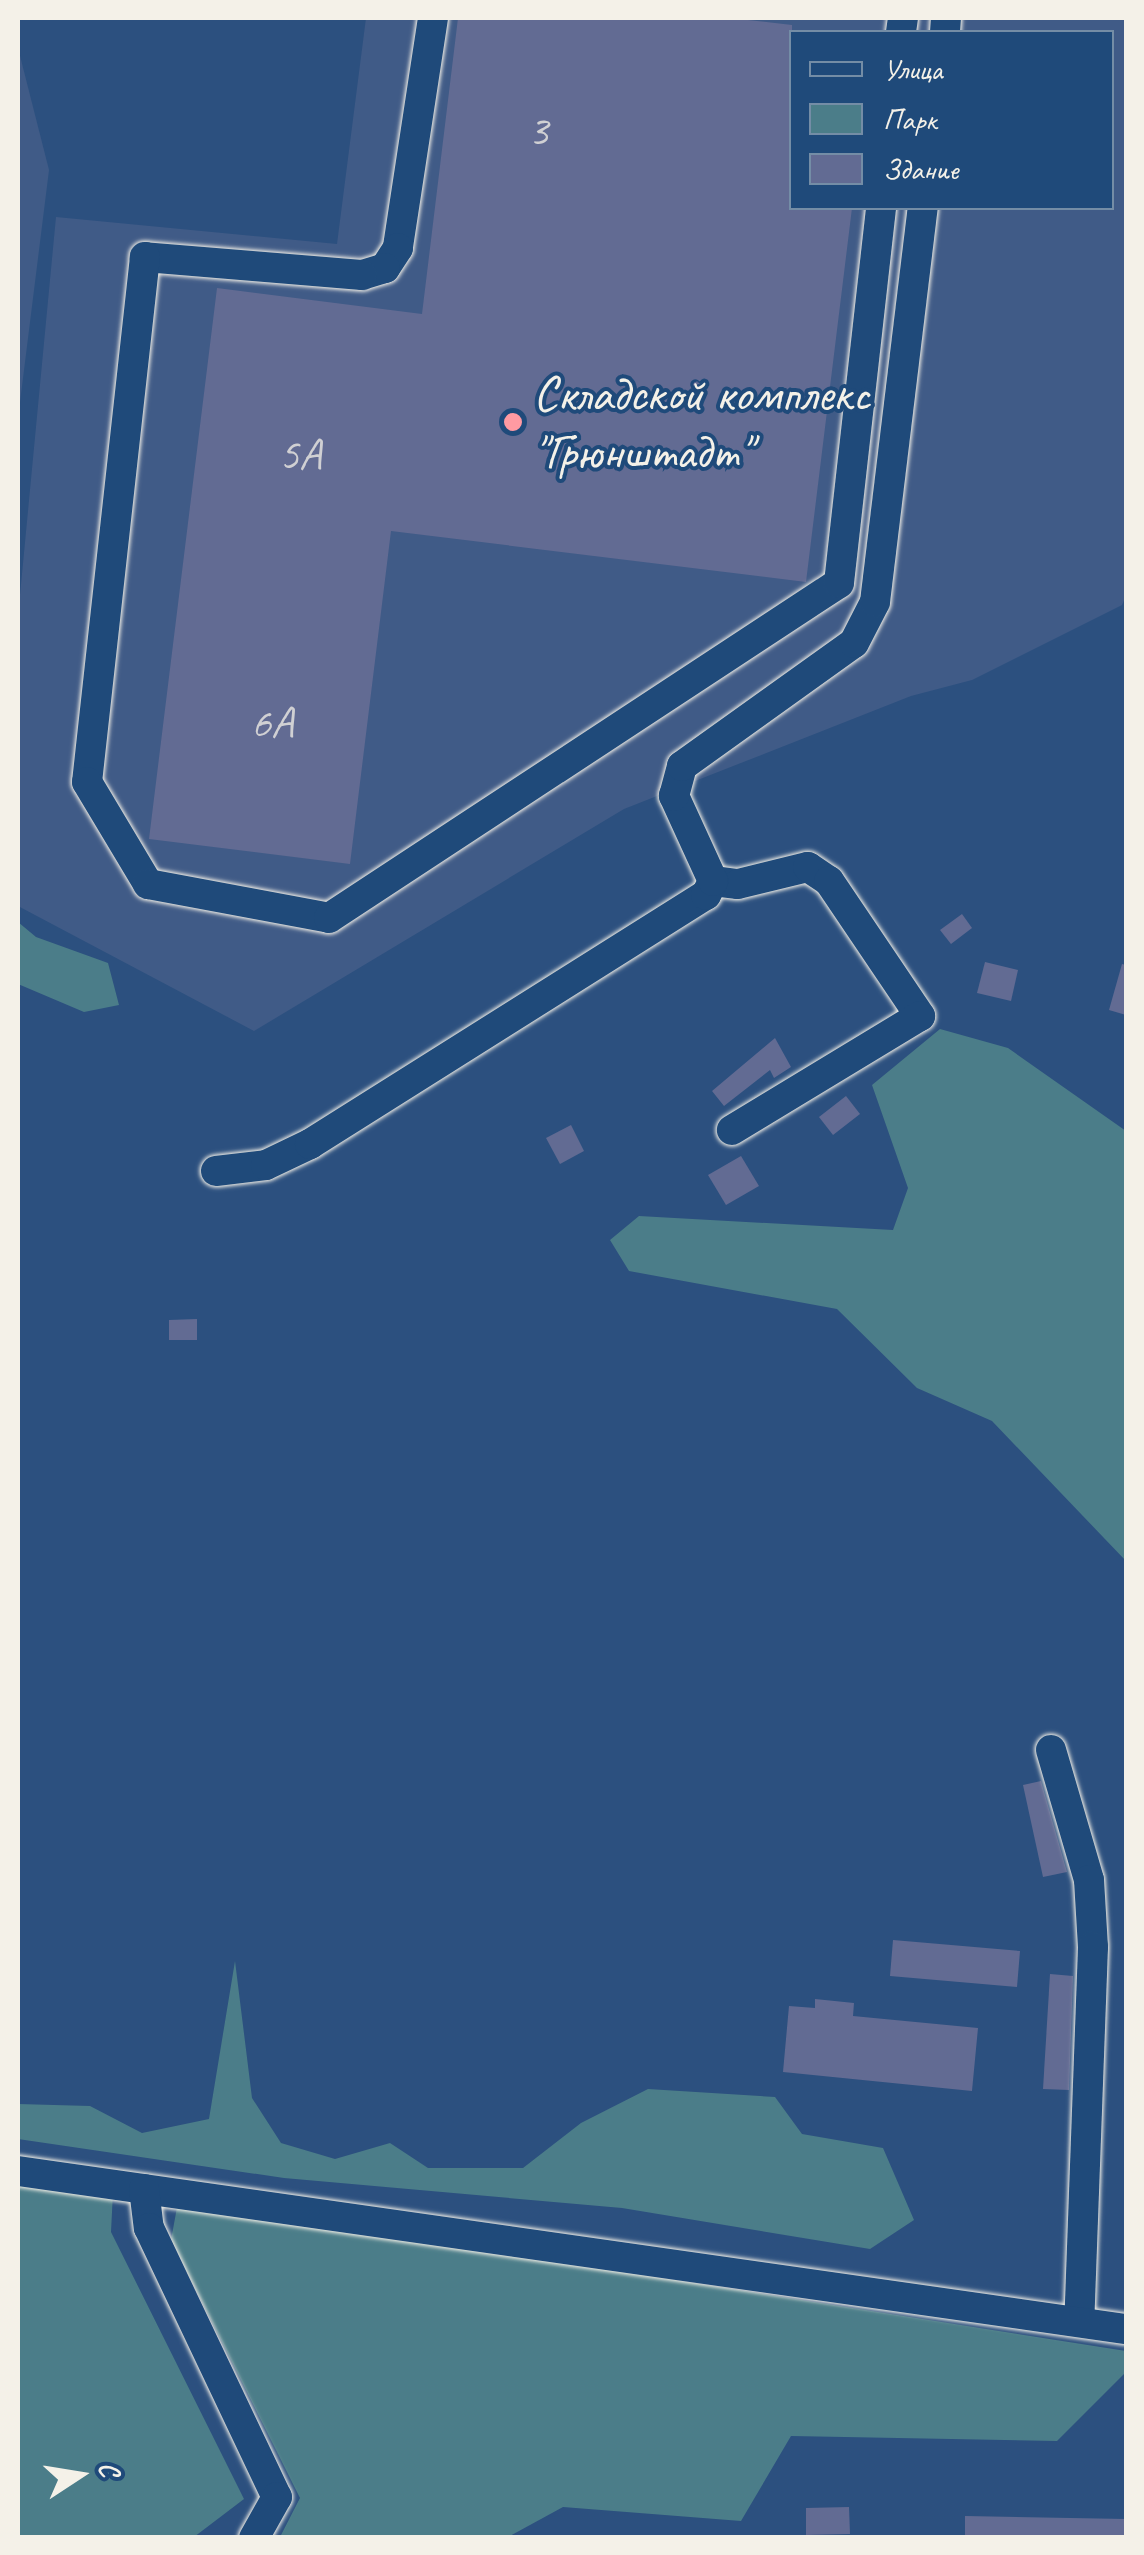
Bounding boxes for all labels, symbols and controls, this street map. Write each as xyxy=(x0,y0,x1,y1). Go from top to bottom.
legend xyxy=(789,30,1114,210)
text: Улица xyxy=(883,50,942,88)
text: Парк xyxy=(883,100,937,138)
house number: 3 xyxy=(528,104,548,158)
text: Здание xyxy=(883,150,958,188)
place label: Складской комплекс "Грюнштадт" xyxy=(533,363,870,480)
marker: Складской комплекс "Грюнштадт" xyxy=(502,411,524,433)
house number: 5А xyxy=(279,428,321,482)
house number: 6А xyxy=(251,696,293,750)
north arrow xyxy=(30,2425,130,2525)
text: С xyxy=(91,2458,128,2479)

